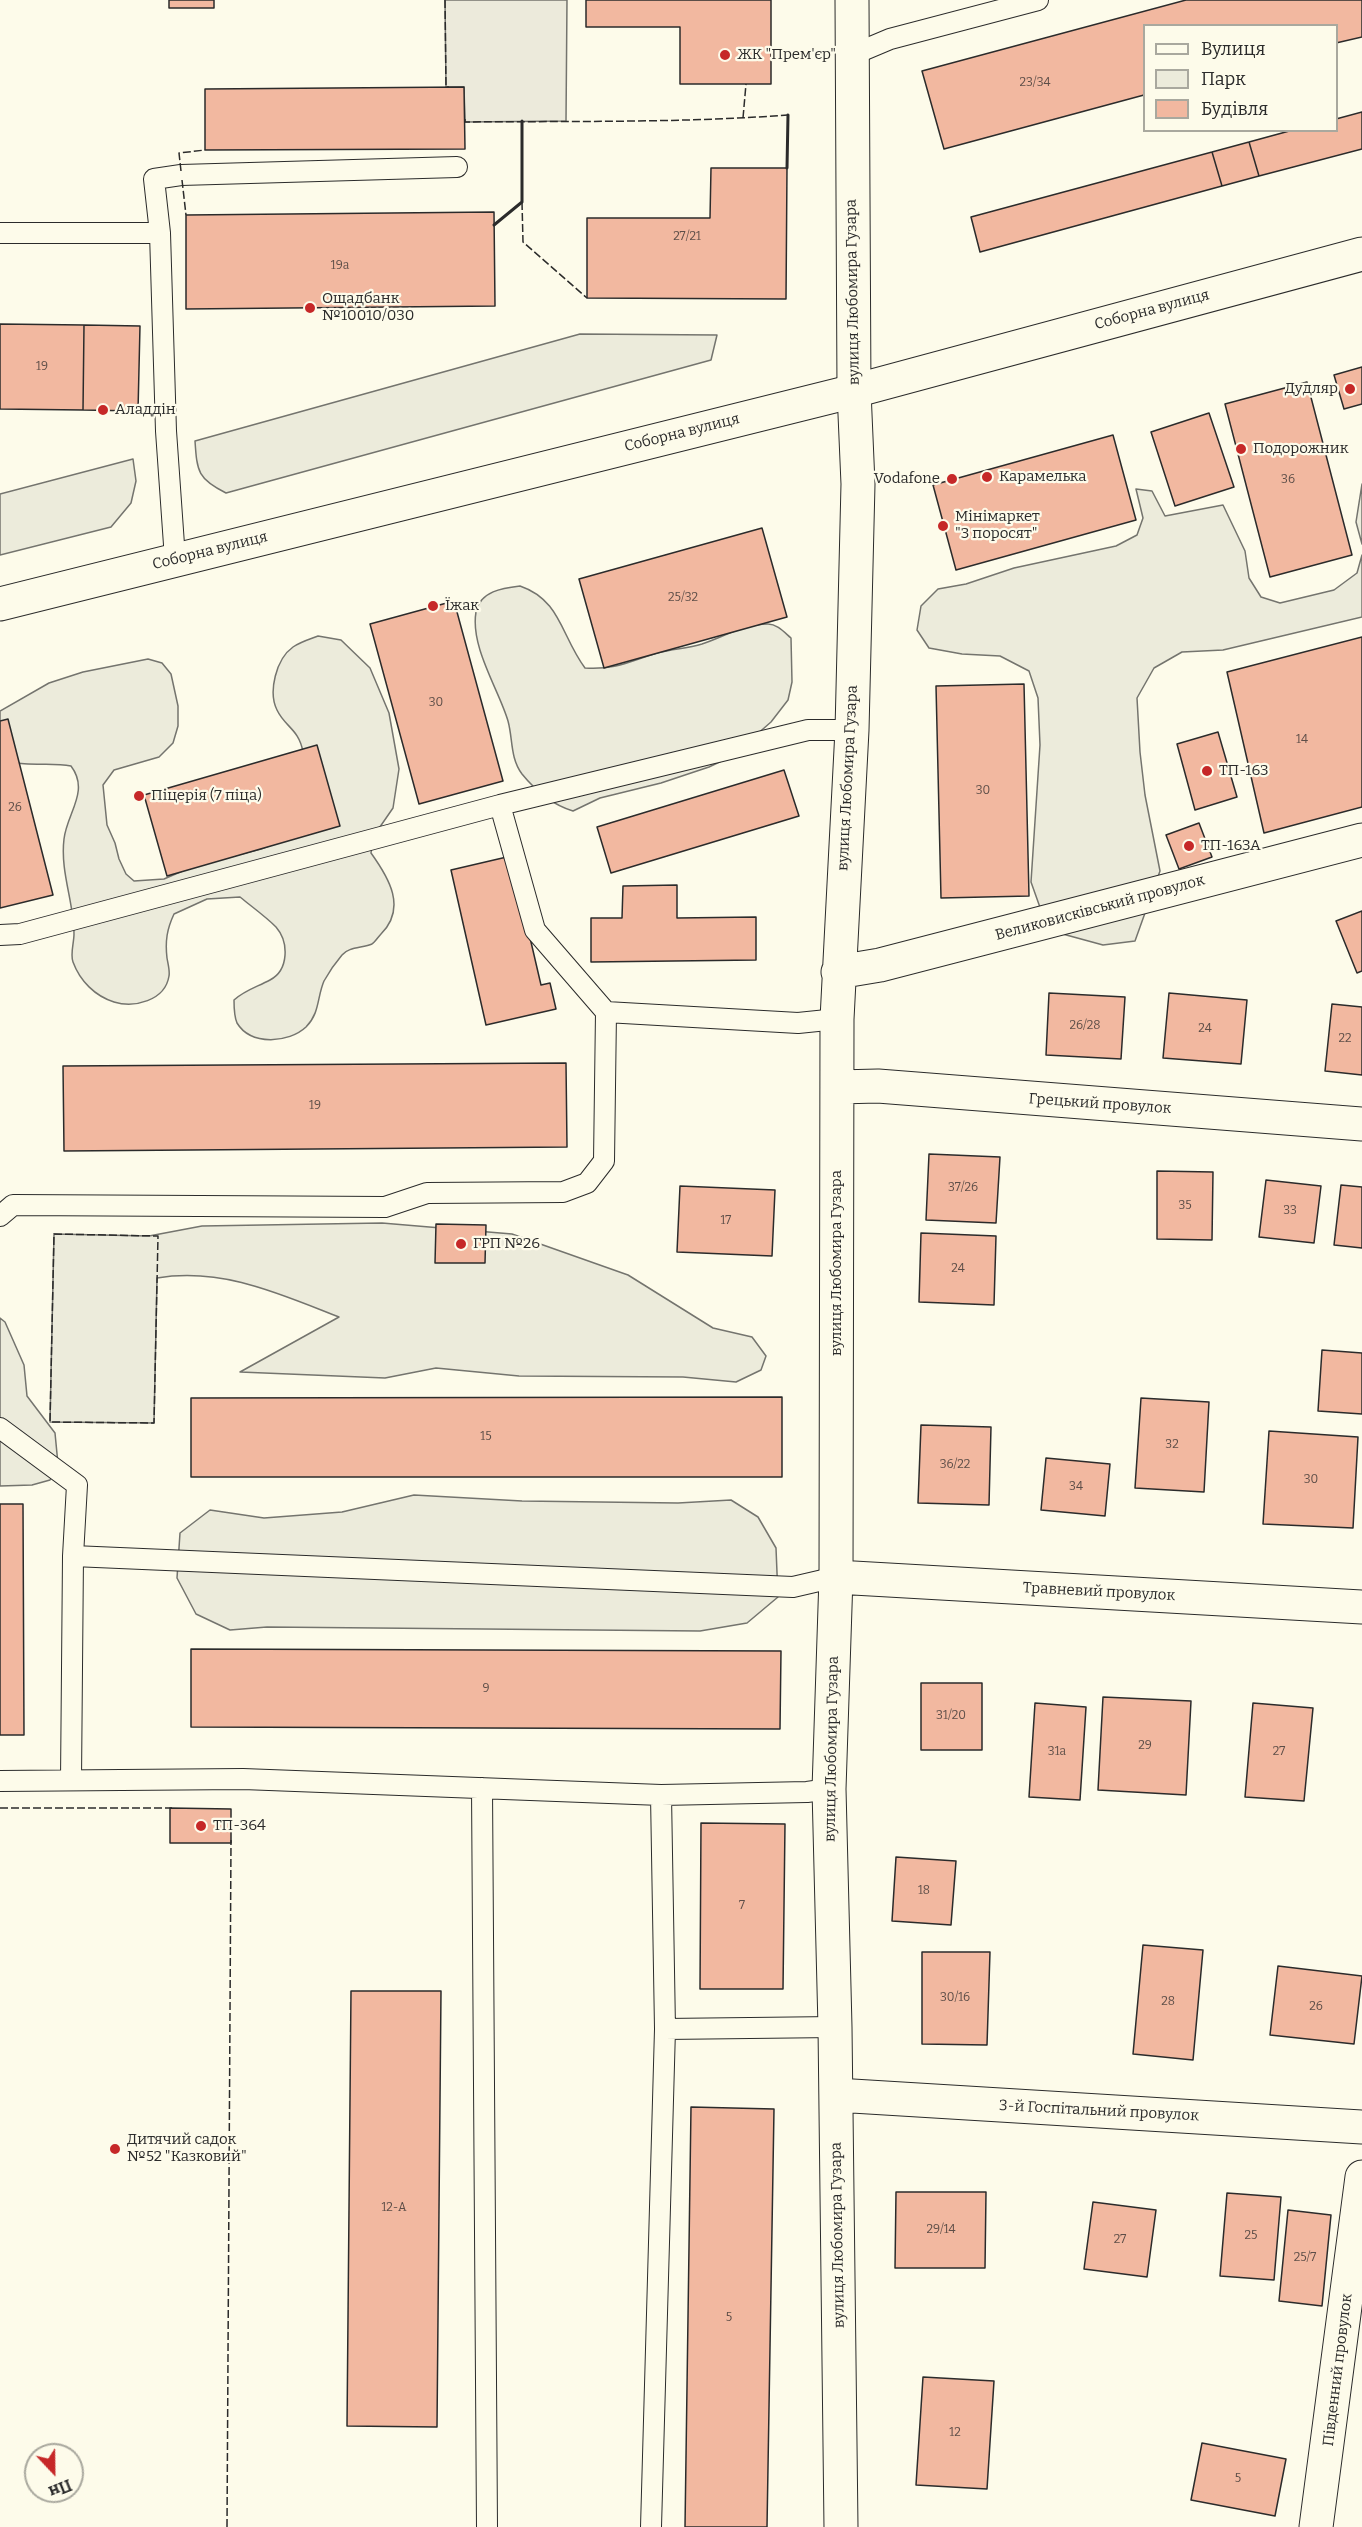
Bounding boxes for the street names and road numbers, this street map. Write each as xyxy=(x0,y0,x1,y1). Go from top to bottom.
street label: вулиця Любомира Гузара xyxy=(842,199,864,385)
street label: Соборна вулиця xyxy=(1093,286,1211,334)
street label: Соборна вулиця xyxy=(623,410,741,456)
street label: Соборна вулиця xyxy=(151,528,269,574)
street label: вулиця Любомира Гузара xyxy=(834,685,862,871)
street label: Великовисківський провулок xyxy=(993,871,1207,945)
street label: Грецький провулок xyxy=(1028,1090,1172,1118)
street label: вулиця Любомира Гузара xyxy=(828,1170,846,1356)
street label: Травневий провулок xyxy=(1022,1579,1176,1605)
street label: вулиця Любомира Гузара xyxy=(821,1656,843,1842)
street label: 3-й Госпітальний провулок xyxy=(999,2097,1199,2125)
street label: вулиця Любомира Гузара xyxy=(827,2142,849,2328)
street label: Південний провулок xyxy=(1320,2293,1356,2447)

